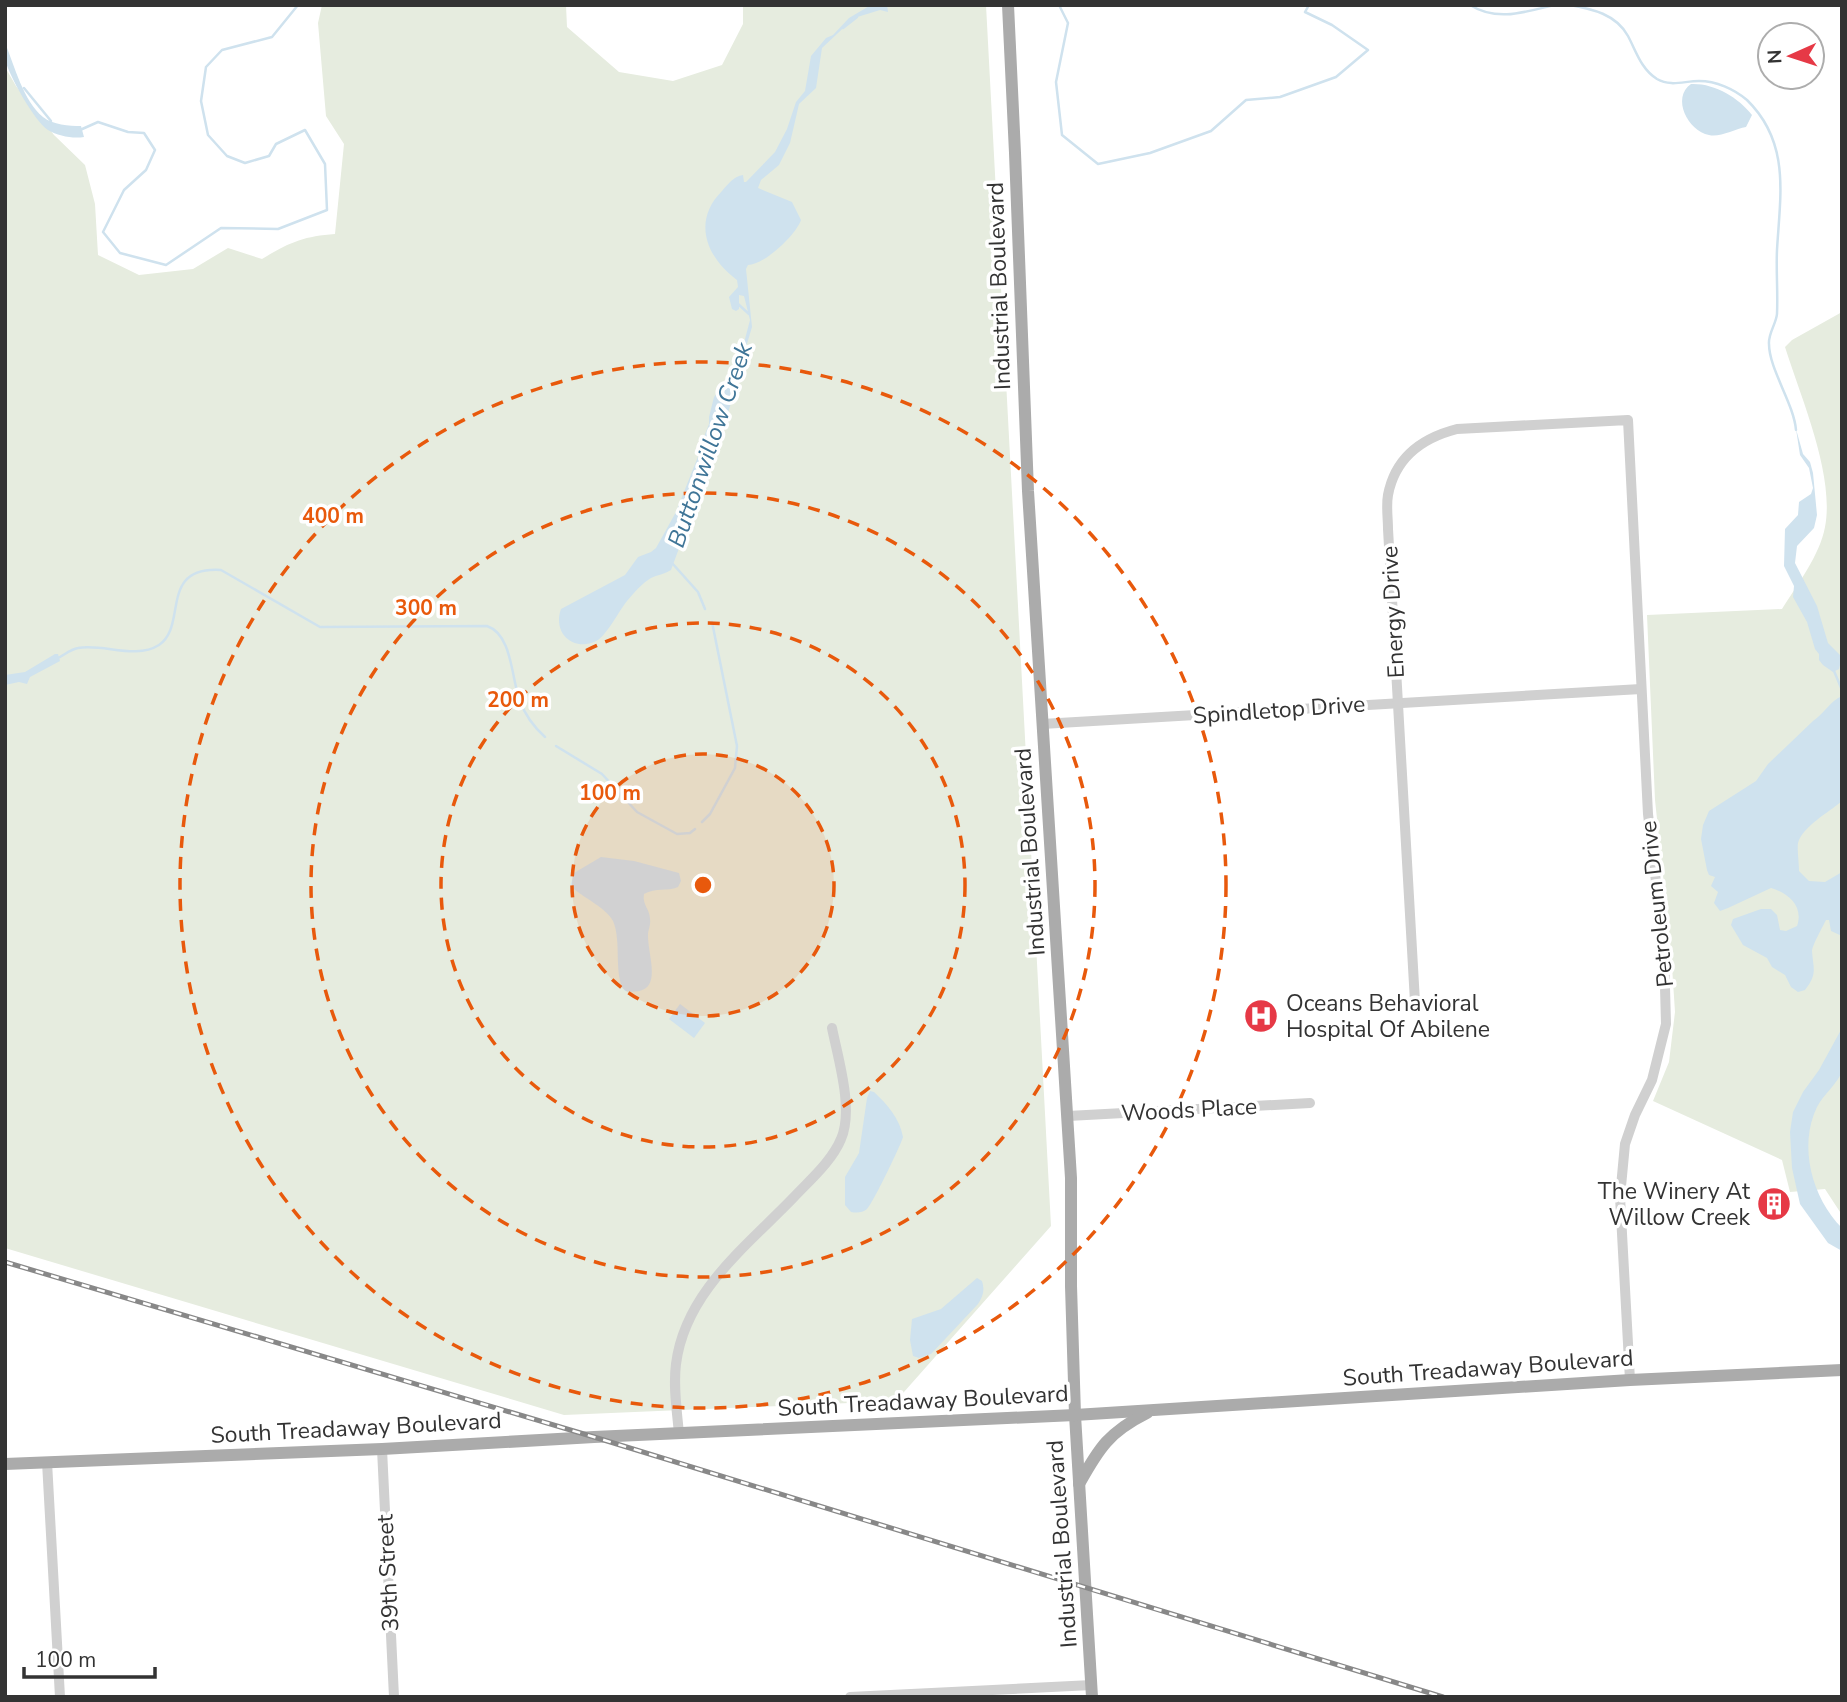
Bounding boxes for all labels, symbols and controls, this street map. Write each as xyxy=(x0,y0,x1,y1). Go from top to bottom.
north arrow xyxy=(1756,21,1826,91)
text: N xyxy=(1762,49,1788,65)
street label: Industrial Boulevard xyxy=(980,181,1018,391)
water label: Buttonwillow Creek xyxy=(660,337,760,552)
text: 400 m xyxy=(302,502,364,530)
street label: Energy Drive xyxy=(1374,545,1412,679)
text: 300 m xyxy=(395,594,457,622)
text: 200 m xyxy=(487,686,549,714)
street label: Spindletop Drive xyxy=(1192,689,1366,731)
street label: Industrial Boulevard xyxy=(1007,747,1053,957)
text: 100 m xyxy=(579,779,641,807)
street label: Petroleum Drive xyxy=(1633,819,1681,989)
centre of rings xyxy=(691,873,715,897)
place label: Oceans Behavioral Hospital Of Abilene xyxy=(1286,988,1490,1045)
hospital icon: Oceans Behavioral Hospital Of Abilene xyxy=(1242,997,1280,1035)
street label: Woods Place xyxy=(1120,1091,1258,1129)
place label: The Winery At Willow Creek xyxy=(1598,1176,1751,1233)
building icon: The Winery At Willow Creek xyxy=(1755,1185,1793,1223)
street label: South Treadaway Boulevard xyxy=(1342,1342,1634,1394)
street label: South Treadaway Boulevard xyxy=(777,1378,1069,1424)
street label: South Treadaway Boulevard xyxy=(210,1405,502,1451)
street label: Industrial Boulevard xyxy=(1039,1439,1085,1649)
street label: 39th Street xyxy=(369,1513,407,1632)
scale bar xyxy=(24,1636,156,1680)
text: 100 m xyxy=(35,1646,96,1674)

